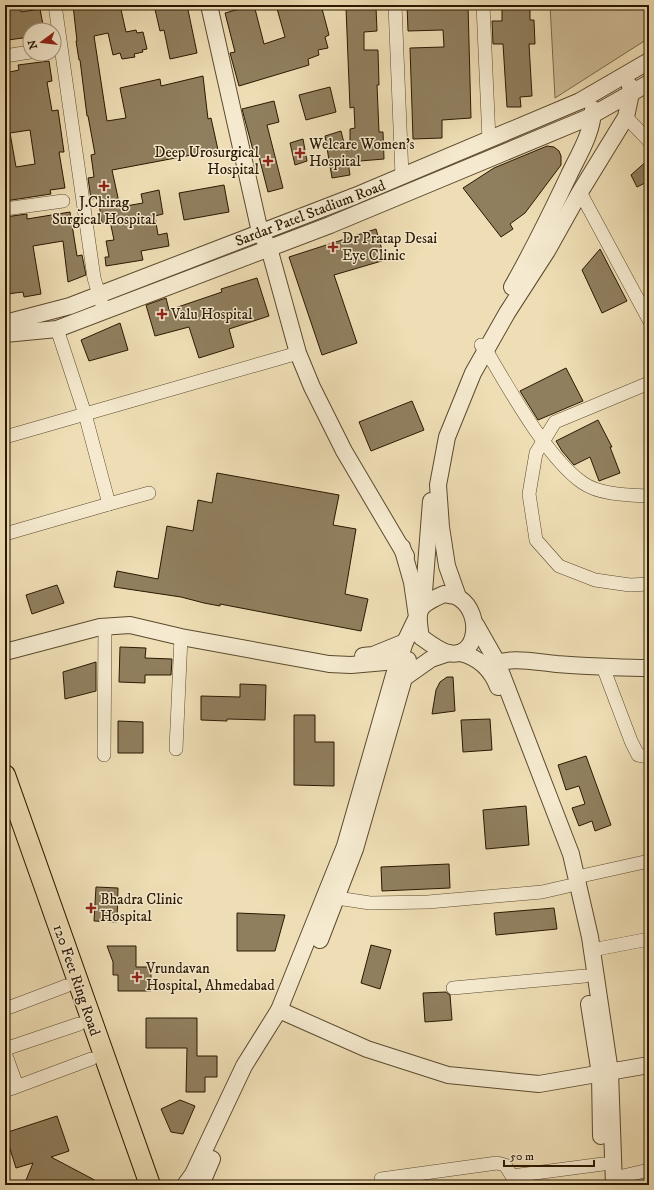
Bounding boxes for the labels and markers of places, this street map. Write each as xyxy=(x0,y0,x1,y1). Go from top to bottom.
place label: Welcare Women's Hospital xyxy=(308,135,415,171)
place label: Deep Urosurgical Hospital xyxy=(154,143,259,179)
marker: Welcare Women's Hospital xyxy=(294,147,306,159)
marker: Deep Urosurgical Hospital xyxy=(262,155,274,167)
marker: J.Chirag Surgical Hospital xyxy=(98,180,110,192)
place label: J.Chirag Surgical Hospital xyxy=(52,193,157,229)
place label: Dr Pratap Desai Eye Clinic xyxy=(342,229,437,265)
marker: Dr Pratap Desai Eye Clinic xyxy=(327,241,339,253)
place label: Valu Hospital xyxy=(170,305,253,324)
marker: Valu Hospital xyxy=(156,308,168,320)
place label: Bhadra Clinic Hospital xyxy=(100,890,183,926)
marker: Bhadra Clinic Hospital xyxy=(85,902,97,914)
place label: Vrundavan Hospital, Ahmedabad xyxy=(145,959,275,995)
marker: Vrundavan Hospital, Ahmedabad xyxy=(131,971,143,983)

